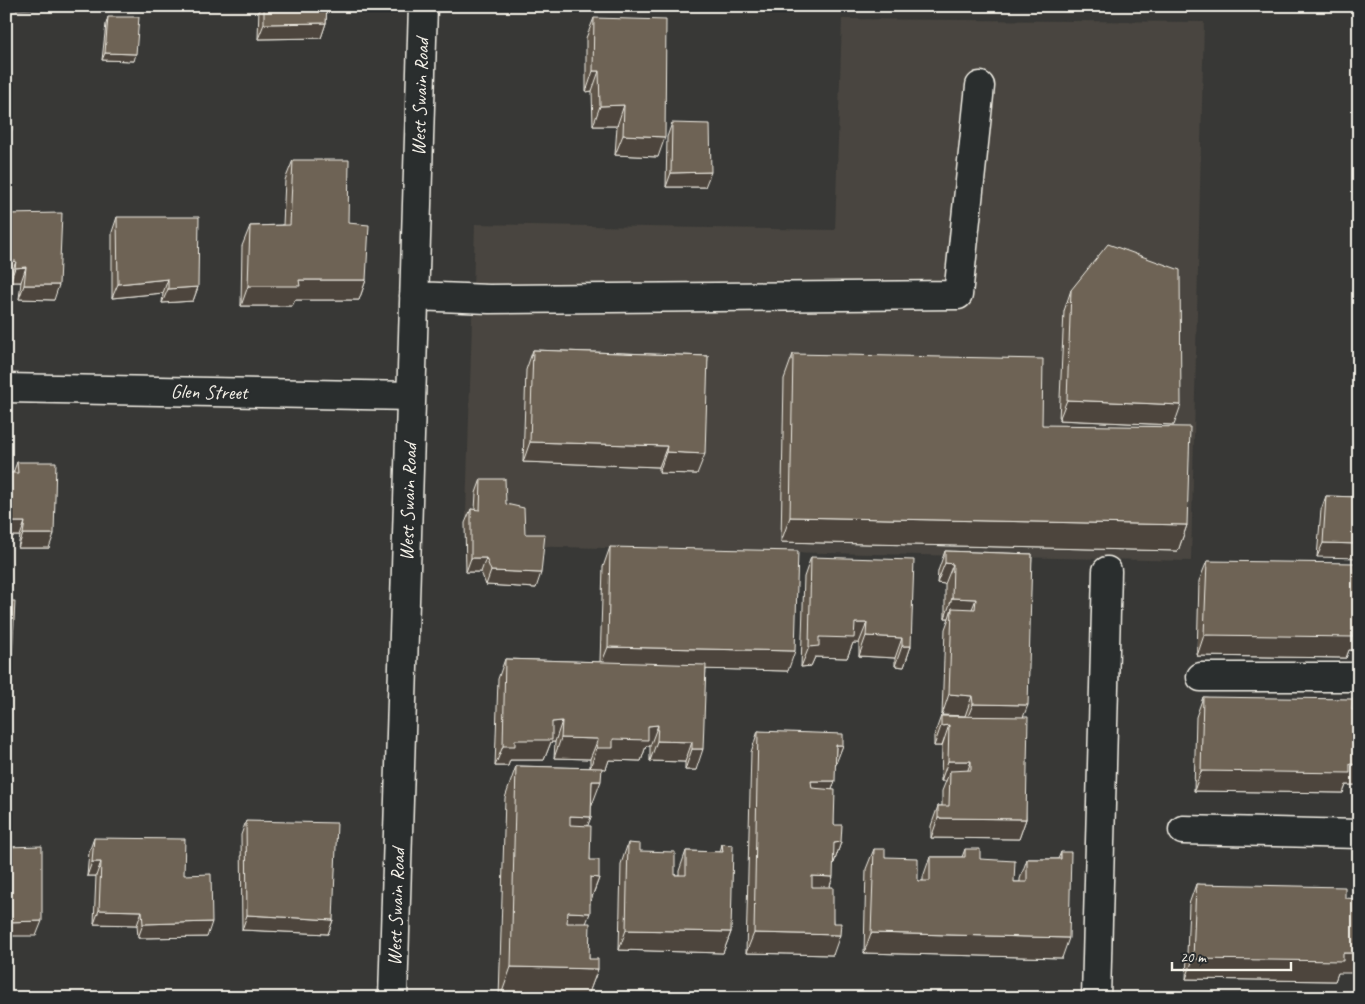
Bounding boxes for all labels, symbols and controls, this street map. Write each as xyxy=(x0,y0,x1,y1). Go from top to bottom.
street label: West Swain Road xyxy=(405,35,435,156)
street label: Glen Street xyxy=(170,379,250,405)
street label: West Swain Road xyxy=(393,440,423,561)
street label: West Swain Road xyxy=(381,845,411,966)
scale bar xyxy=(1172,939,1291,971)
text: 20 m xyxy=(1180,948,1207,967)

